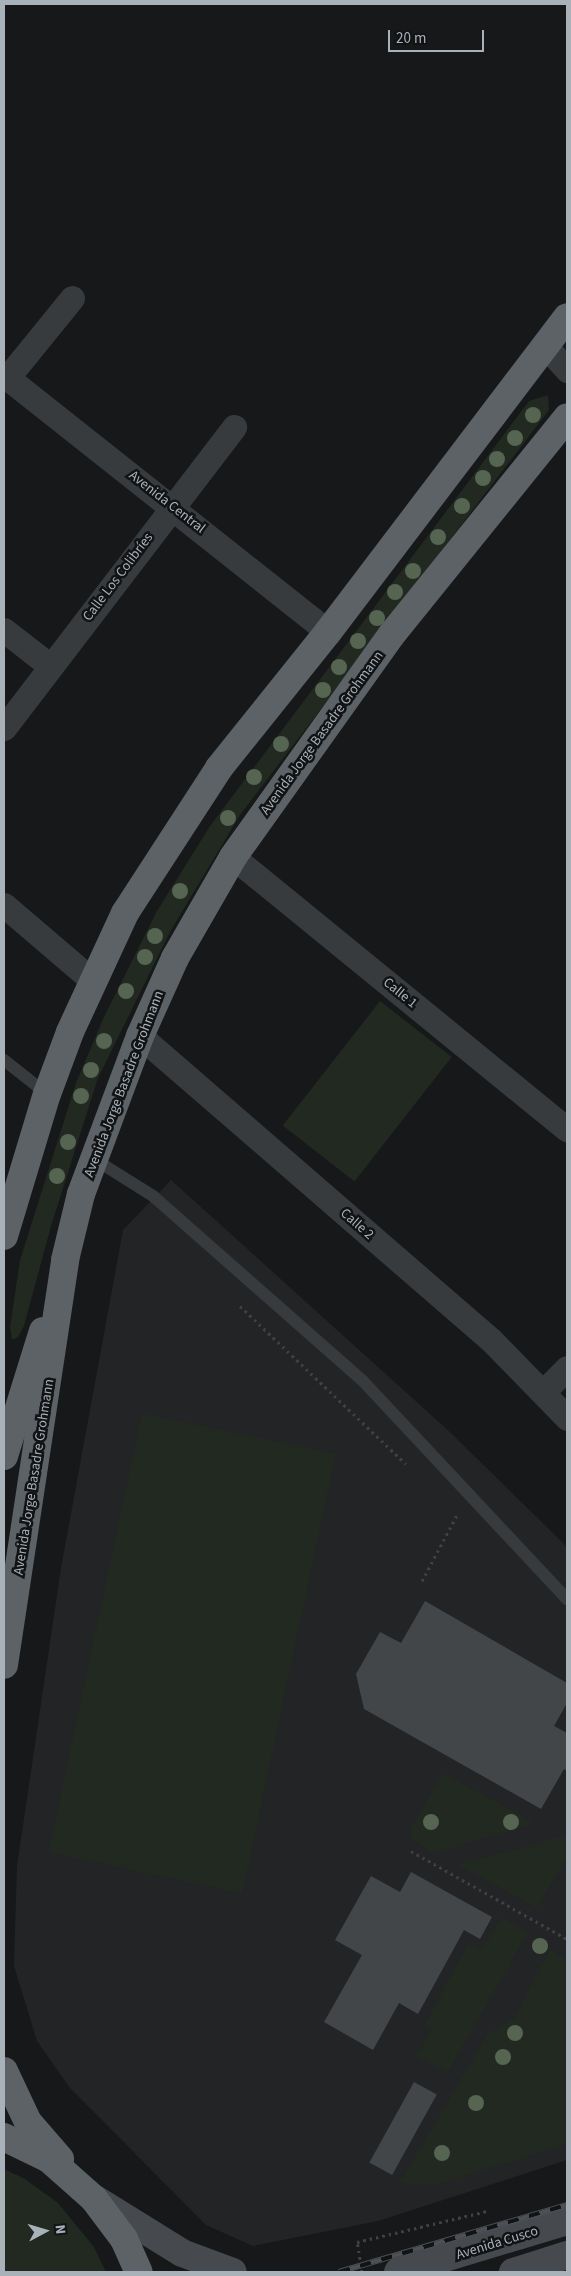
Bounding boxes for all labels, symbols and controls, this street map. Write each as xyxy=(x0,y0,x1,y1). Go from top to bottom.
scale bar xyxy=(391,20,487,52)
text: 20 m xyxy=(396,28,426,49)
street label: Avenida Central xyxy=(126,467,208,537)
street label: Calle Los Colibríes xyxy=(79,530,157,624)
street label: Avenida Jorge Basadre Grohmann xyxy=(257,648,387,818)
street label: Calle 1 xyxy=(380,974,420,1012)
street label: Avenida Jorge Basadre Grohmann xyxy=(81,988,167,1180)
street label: Calle 2 xyxy=(337,1205,377,1243)
street label: Avenida Jorge Basadre Grohmann xyxy=(10,1378,58,1576)
north arrow xyxy=(20,2206,70,2256)
street label: Avenida Cusco xyxy=(454,2223,540,2263)
text: N xyxy=(49,2224,70,2235)

